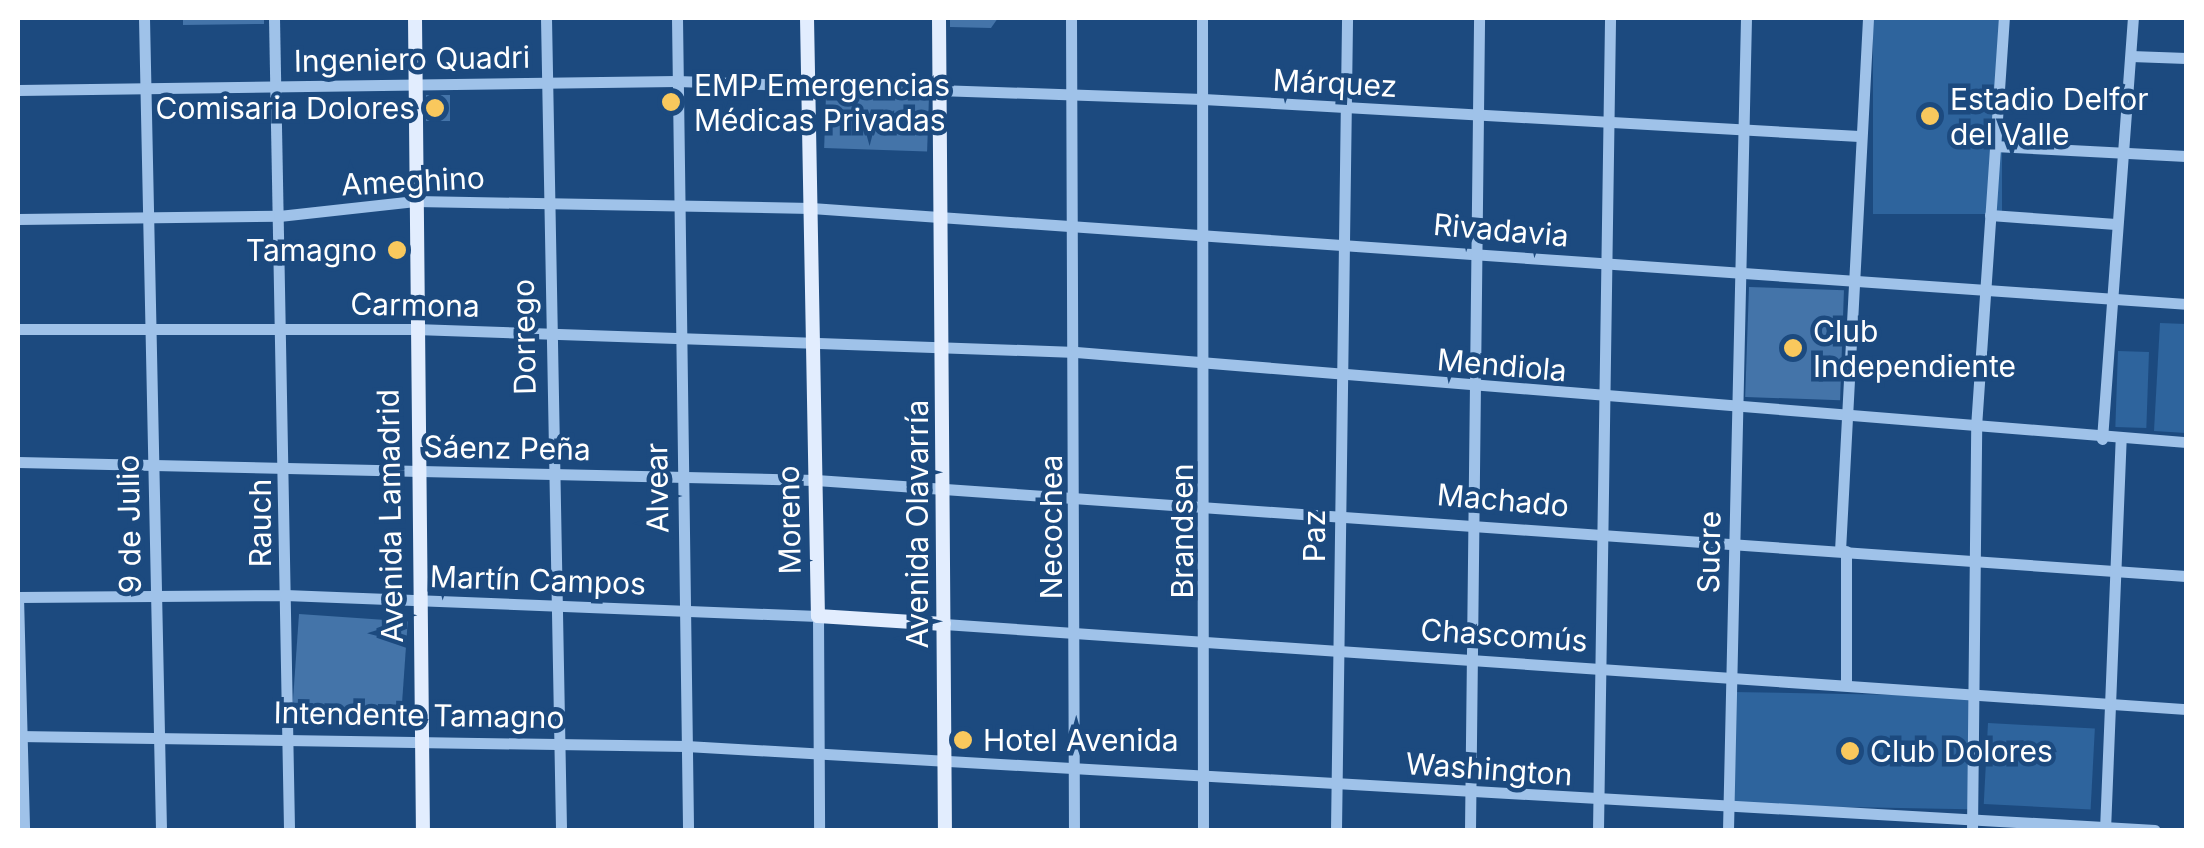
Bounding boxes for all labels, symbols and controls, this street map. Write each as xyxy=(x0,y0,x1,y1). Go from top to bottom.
street label: Ingeniero Quadri xyxy=(294,39,530,79)
street label: Márquez xyxy=(1272,62,1398,104)
place label: EMP Emergencias Médicas Privadas xyxy=(694,67,950,138)
place label: Estadio Delfor del Valle xyxy=(1950,81,2149,152)
marker: EMP Emergencias Médicas Privadas xyxy=(658,89,684,115)
place label: Comisaria Dolores xyxy=(156,90,415,126)
marker: Comisaria Dolores xyxy=(424,97,446,119)
marker: Estadio Delfor del Valle xyxy=(1919,105,1941,127)
street label: Ameghino xyxy=(340,159,486,203)
street label: Rivadavia xyxy=(1432,206,1570,254)
place label: Tamagno xyxy=(246,232,377,268)
marker: Tamagno xyxy=(386,239,408,261)
street label: Dorrego xyxy=(505,279,543,395)
street label: Carmona xyxy=(350,286,480,324)
place label: Club Independiente xyxy=(1813,313,2016,384)
marker: Club Independiente xyxy=(1782,337,1804,359)
street label: Mendiola xyxy=(1436,341,1568,389)
street label: Avenida Lamadrid xyxy=(370,389,410,643)
street label: Avenida Olavarría xyxy=(899,400,935,648)
street label: Sáenz Peña xyxy=(423,429,591,467)
street label: Alvear xyxy=(638,443,676,533)
street label: 9 de Julio xyxy=(110,454,148,594)
street label: Necochea xyxy=(1033,455,1069,599)
street label: Brandsen xyxy=(1164,464,1200,598)
street label: Moreno xyxy=(770,465,808,575)
street label: Machado xyxy=(1436,476,1570,524)
street label: Rauch xyxy=(242,479,278,567)
street label: Paz xyxy=(1296,510,1332,562)
street label: Sucre xyxy=(1690,510,1728,594)
street label: Martín Campos xyxy=(429,558,647,602)
street label: Chascomús xyxy=(1419,611,1589,659)
street label: Intendente Tamagno xyxy=(273,694,565,736)
place label: Hotel Avenida xyxy=(983,722,1179,758)
marker: Hotel Avenida xyxy=(952,729,974,751)
place label: Club Dolores xyxy=(1870,733,2053,769)
marker: Club Dolores xyxy=(1839,740,1861,762)
street label: Washington xyxy=(1404,745,1574,793)

